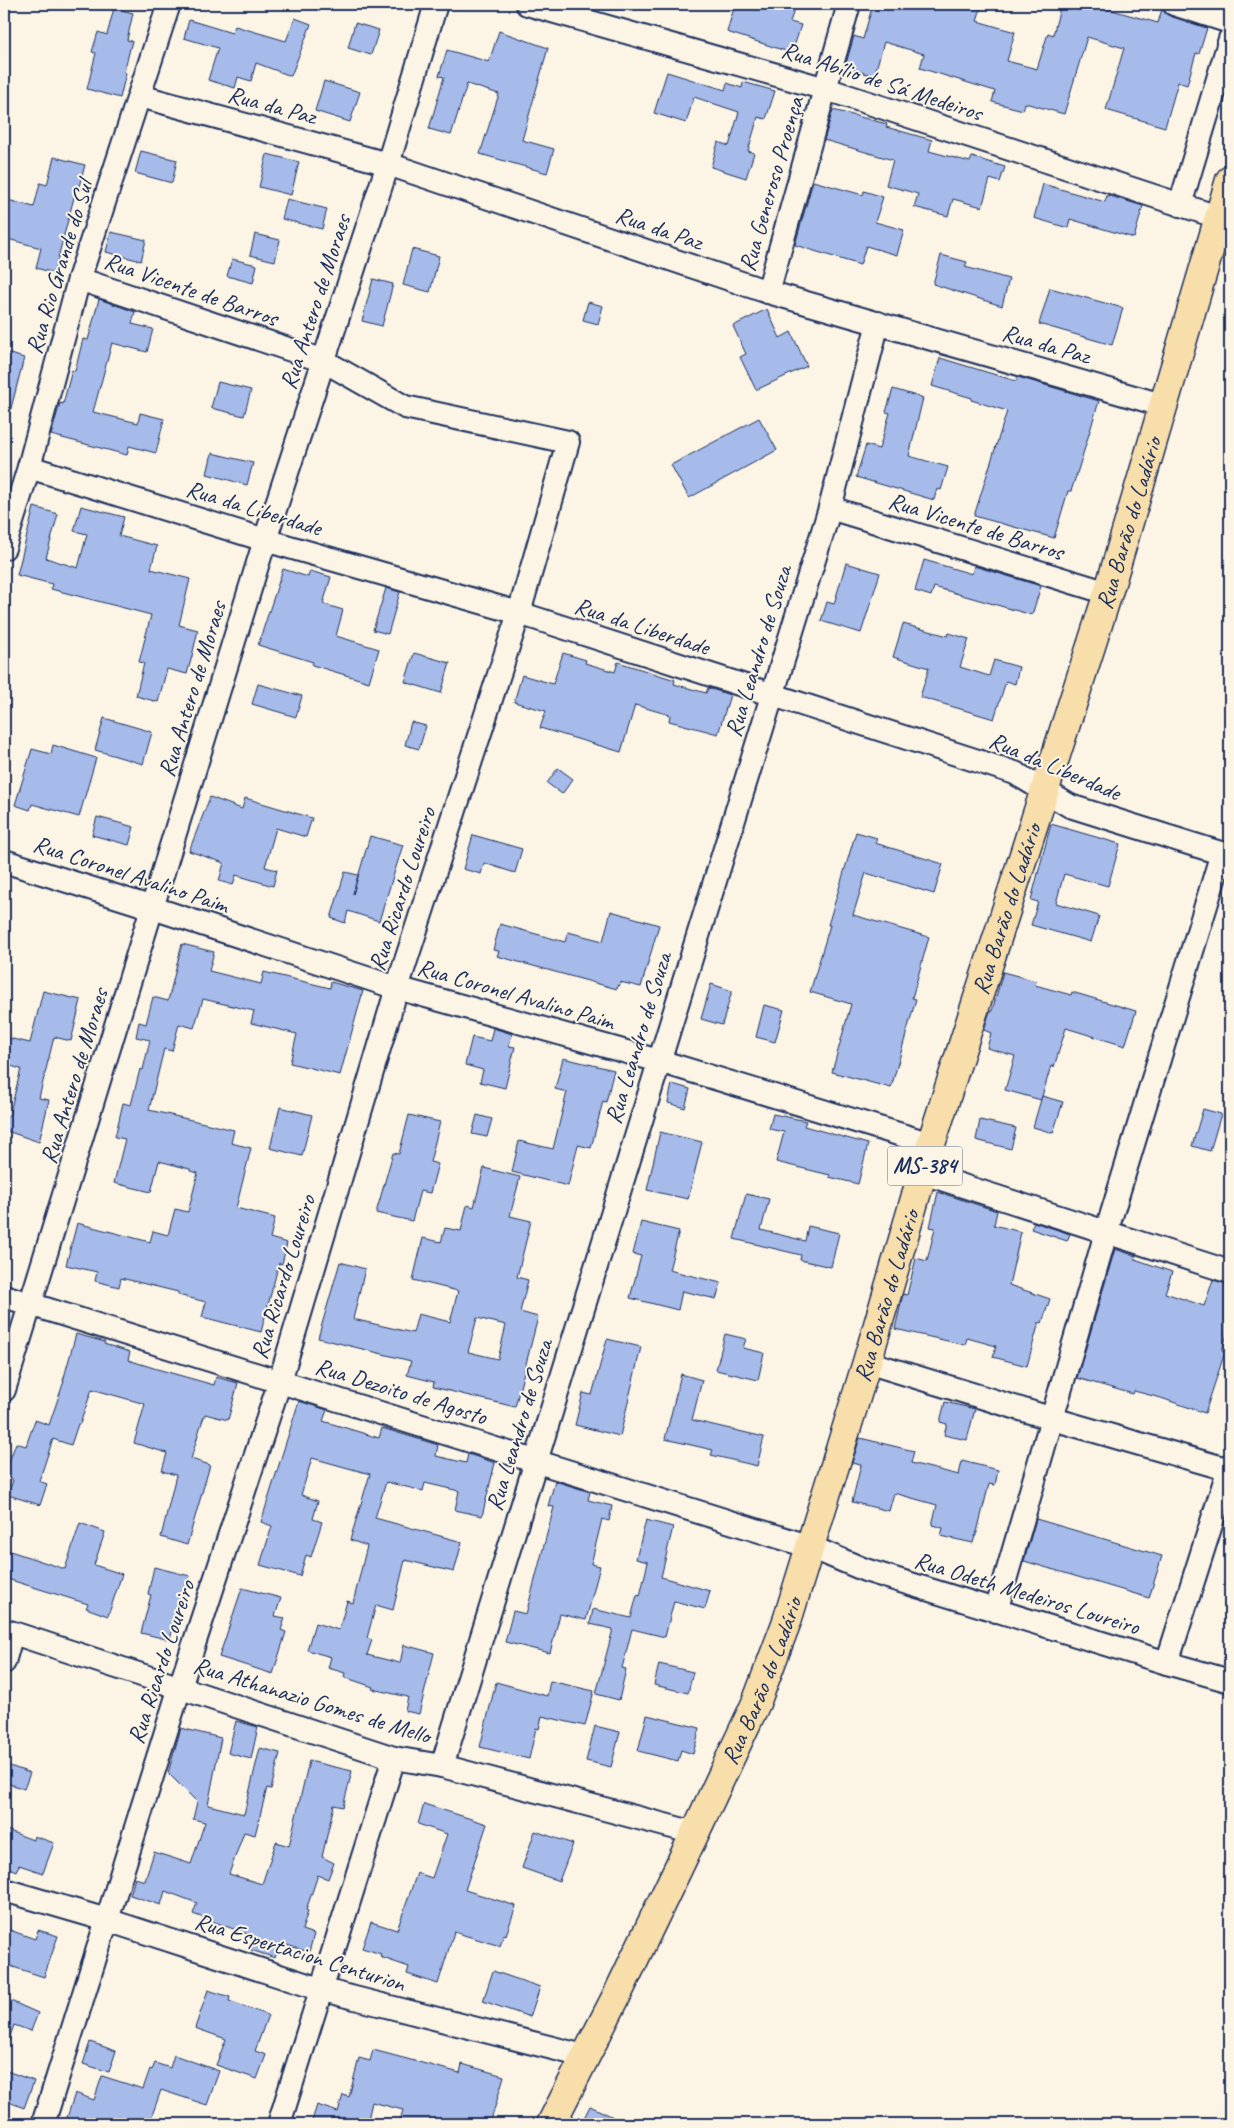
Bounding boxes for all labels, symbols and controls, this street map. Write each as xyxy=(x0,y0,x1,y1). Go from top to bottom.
street label: Rua Abílio de Sá Medeiros xyxy=(778,34,988,128)
street label: Rua da Paz xyxy=(225,79,322,132)
street label: Rua Generoso Proença xyxy=(732,92,811,275)
street label: Rua Rio Grande do Sul xyxy=(18,173,101,357)
street label: Rua da Paz xyxy=(612,199,709,258)
street label: Rua Antero de Moraes xyxy=(273,209,358,393)
street label: Rua Vicente de Barros xyxy=(100,245,284,334)
street label: Rua da Paz xyxy=(999,317,1096,371)
street label: Rua Barão do Ladário xyxy=(1089,431,1169,613)
street label: Rua da Liberdade xyxy=(183,473,327,543)
street label: Rua Vicente de Barros xyxy=(885,485,1070,568)
street label: Rua Leandro de Souza xyxy=(718,560,799,740)
street label: Rua da Liberdade xyxy=(571,590,715,663)
street label: Rua Antero de Moraes xyxy=(151,596,233,780)
street label: Rua da Liberdade xyxy=(985,725,1127,808)
street label: Rua Ricardo Loureiro xyxy=(361,802,443,974)
street label: Rua Barão do Ladário xyxy=(965,818,1049,998)
street label: Rua Coronel Avalino Paim xyxy=(30,828,235,920)
street label: Rua Leandro de Souza xyxy=(598,947,679,1127)
street label: Rua Coronel Avalino Paim xyxy=(414,952,620,1037)
street label: Rua Antero de Moraes xyxy=(33,983,115,1167)
road number: MS-384 xyxy=(888,1146,962,1186)
street label: Rua Ricardo Loureiro xyxy=(244,1190,323,1363)
street label: Rua Barão do Ladário xyxy=(847,1204,927,1385)
street label: Rua Leandro de Souza xyxy=(479,1334,560,1514)
street label: Rua Dezoito de Agosto xyxy=(312,1351,492,1432)
street label: Rua Odeth Medeiros Loureiro xyxy=(911,1544,1145,1642)
street label: Rua Ricardo Loureiro xyxy=(120,1575,202,1747)
street label: Rua Barão do Ladário xyxy=(714,1591,809,1769)
street label: Rua Athanazio Gomes de Mello xyxy=(190,1650,437,1751)
street label: Rua Espertacion Centurion xyxy=(191,1906,410,1999)

